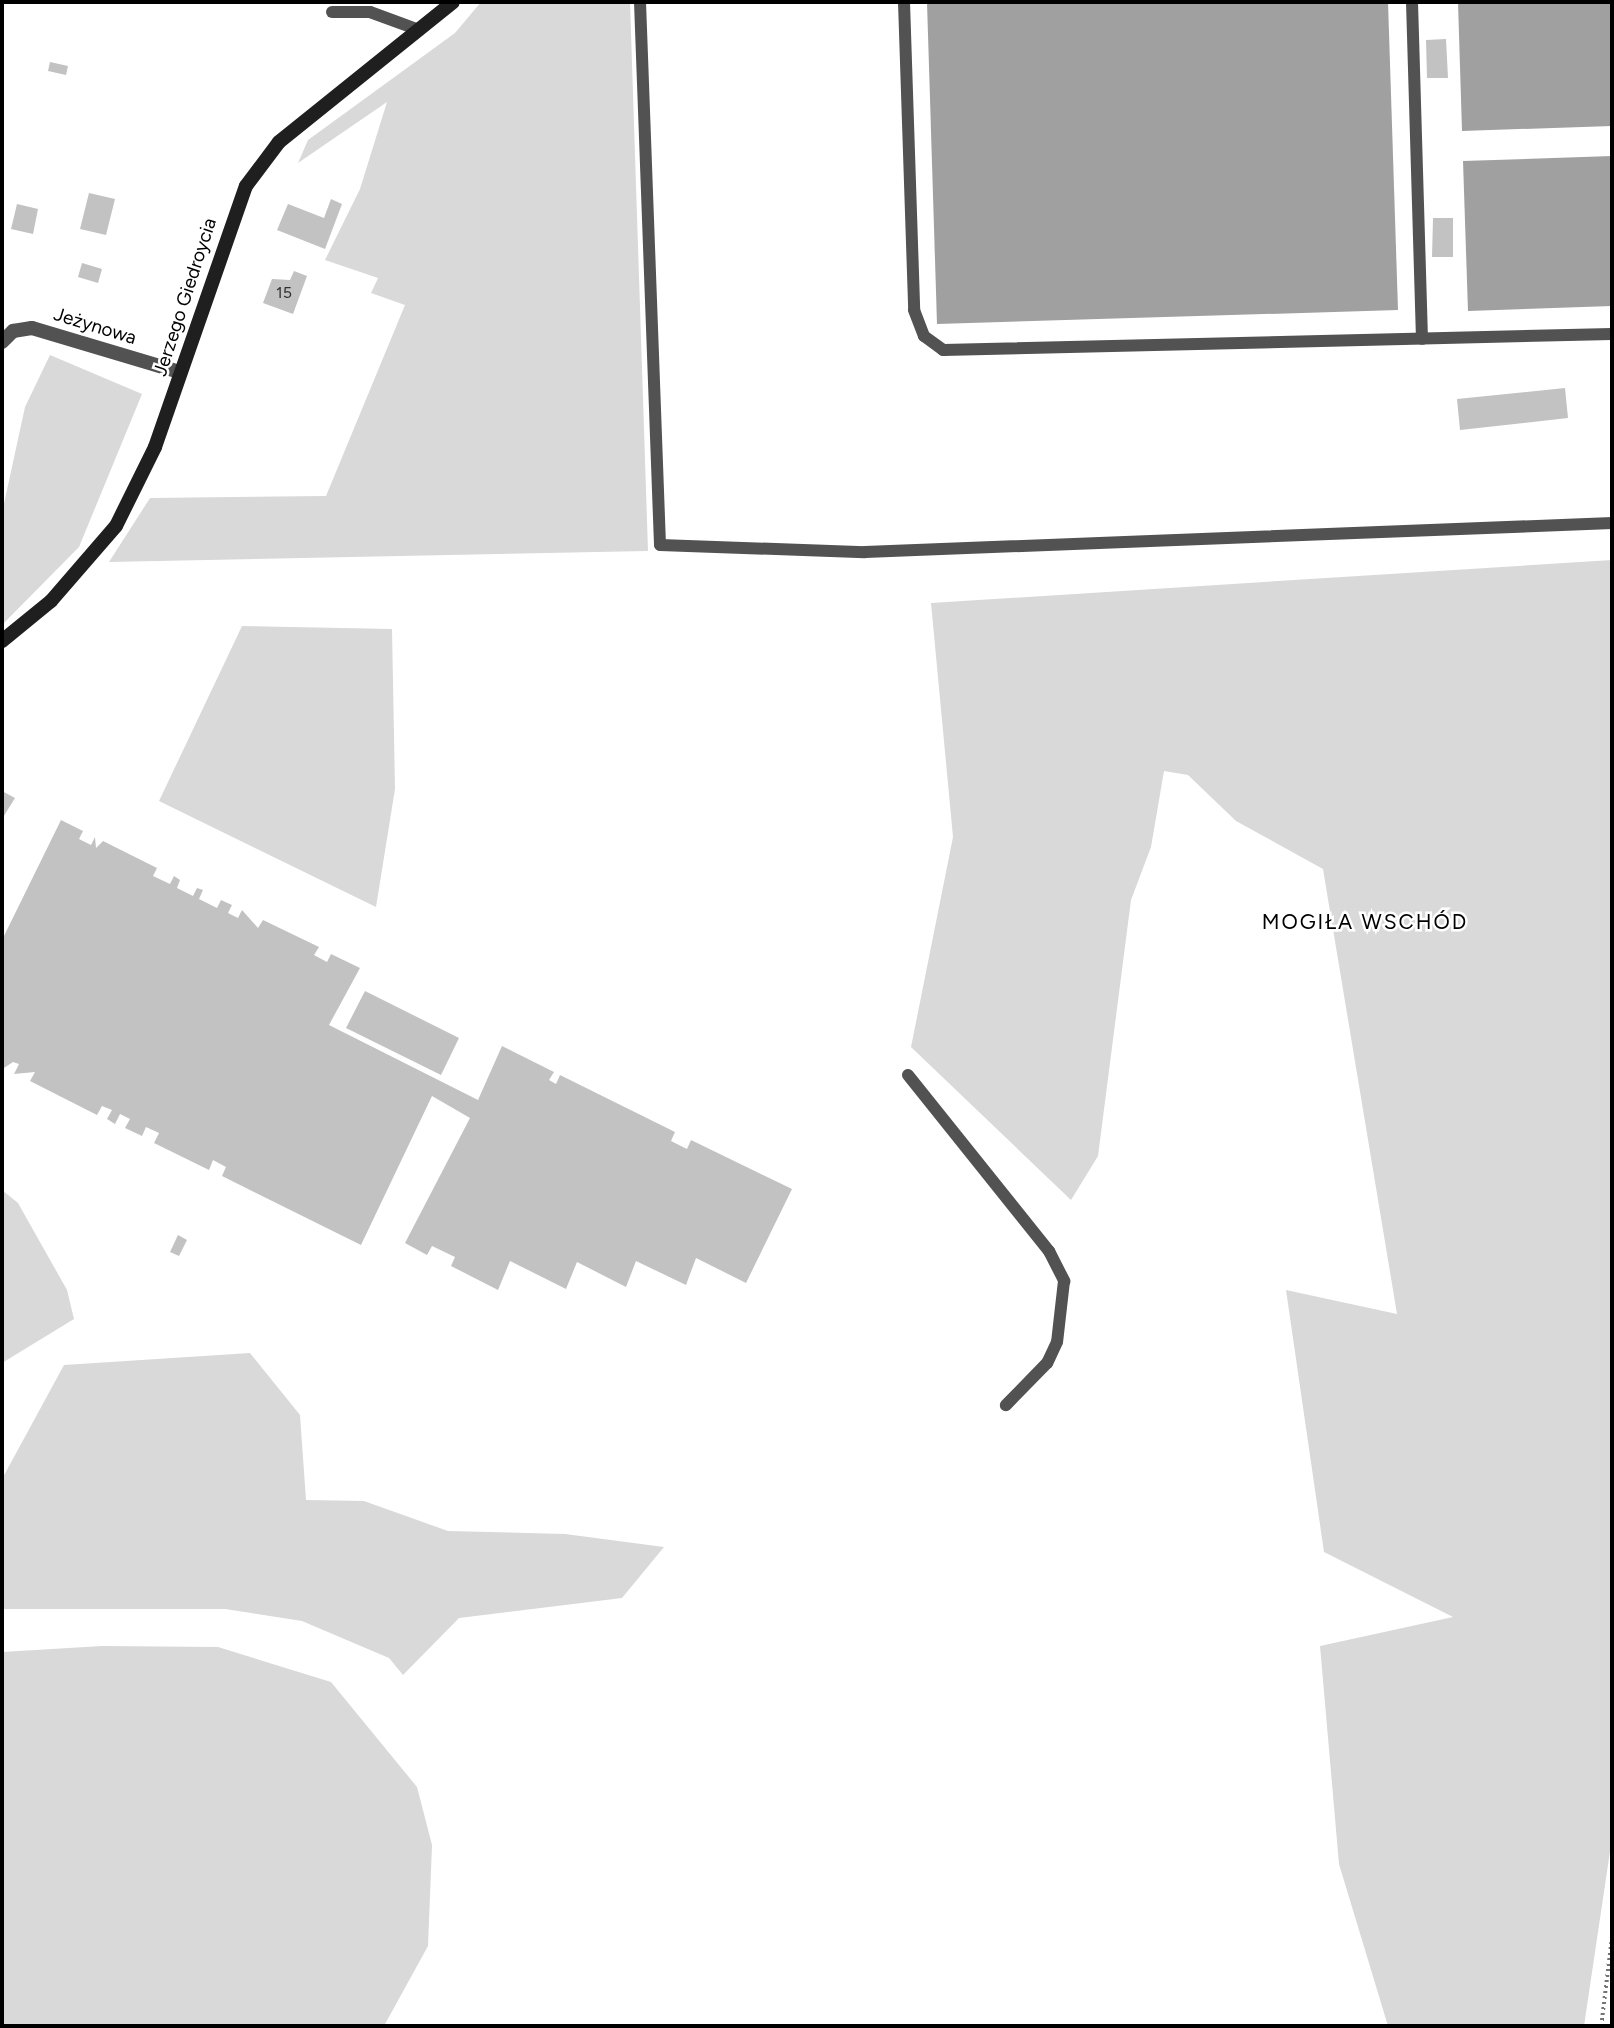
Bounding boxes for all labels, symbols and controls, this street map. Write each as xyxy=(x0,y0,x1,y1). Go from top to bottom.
street label: Jerzego Giedroycia xyxy=(149,215,221,379)
house number: 15 xyxy=(276,283,292,303)
street label: Jeżynowa xyxy=(51,303,139,349)
district label: MOGIŁA WSCHÓD xyxy=(1263,909,1467,935)

